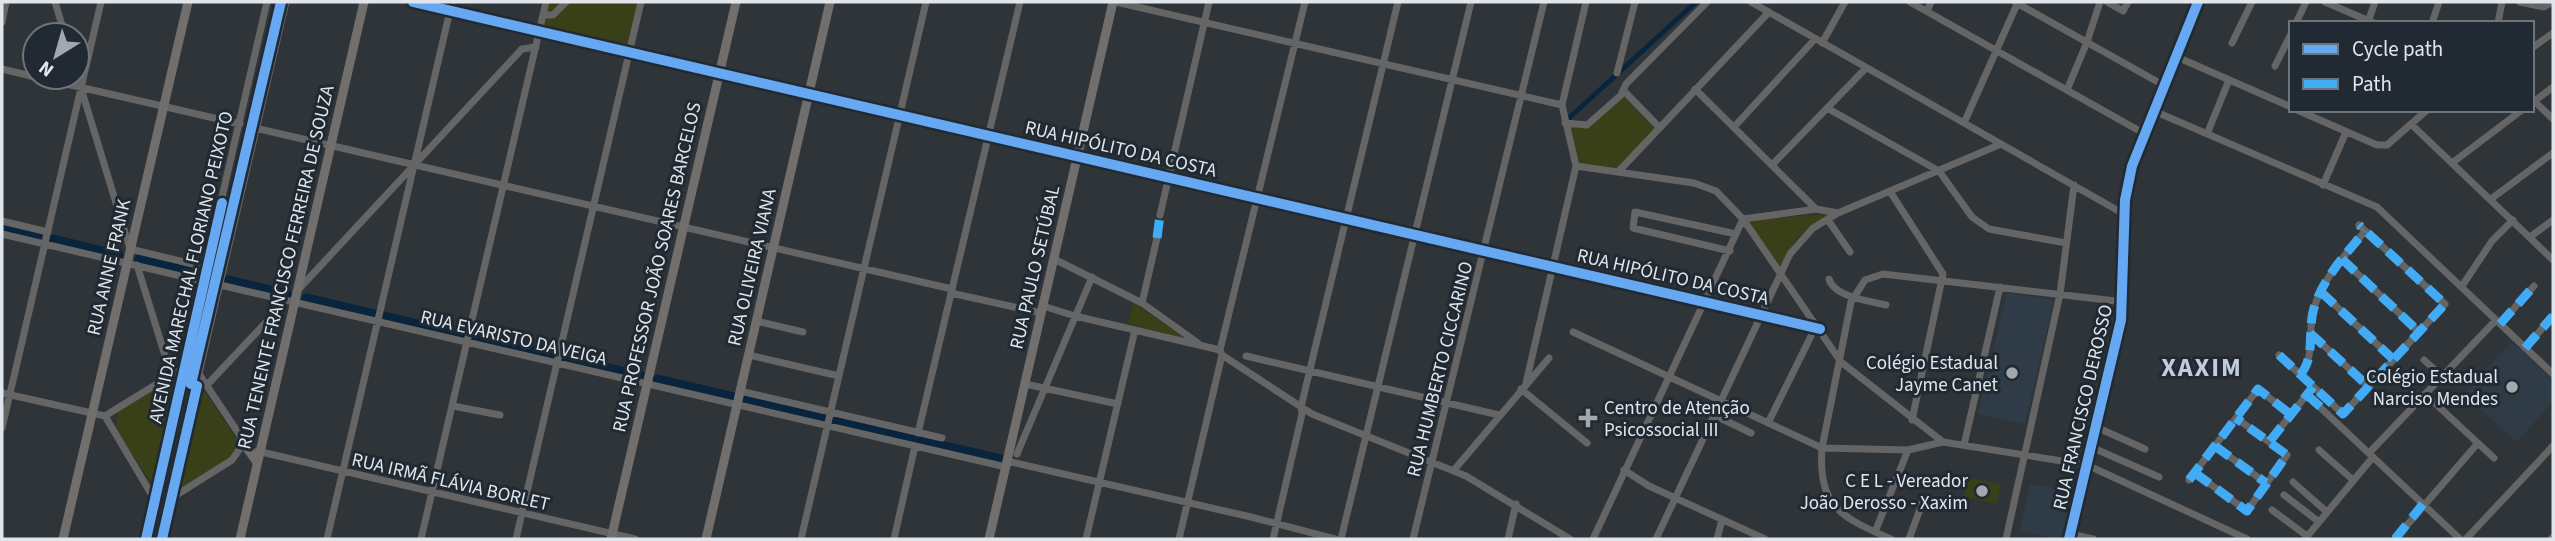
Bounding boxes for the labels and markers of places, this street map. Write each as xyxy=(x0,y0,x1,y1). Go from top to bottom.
place label: Colégio Estadual Jayme Canet xyxy=(1866,350,1999,399)
place label: Colégio Estadual Narciso Mendes xyxy=(2366,364,2498,413)
marker: Colégio Estadual Jayme Canet xyxy=(2004,365,2020,381)
marker: Colégio Estadual Narciso Mendes xyxy=(2504,379,2520,395)
place label: Centro de Atenção Psicossocial III xyxy=(1604,395,1750,444)
marker: Centro de Atenção Psicossocial III xyxy=(1578,408,1598,428)
place label: C E L - Vereador João Derosso - Xaxim xyxy=(1800,468,1968,517)
marker: C E L - Vereador João Derosso - Xaxim xyxy=(1974,483,1990,499)

